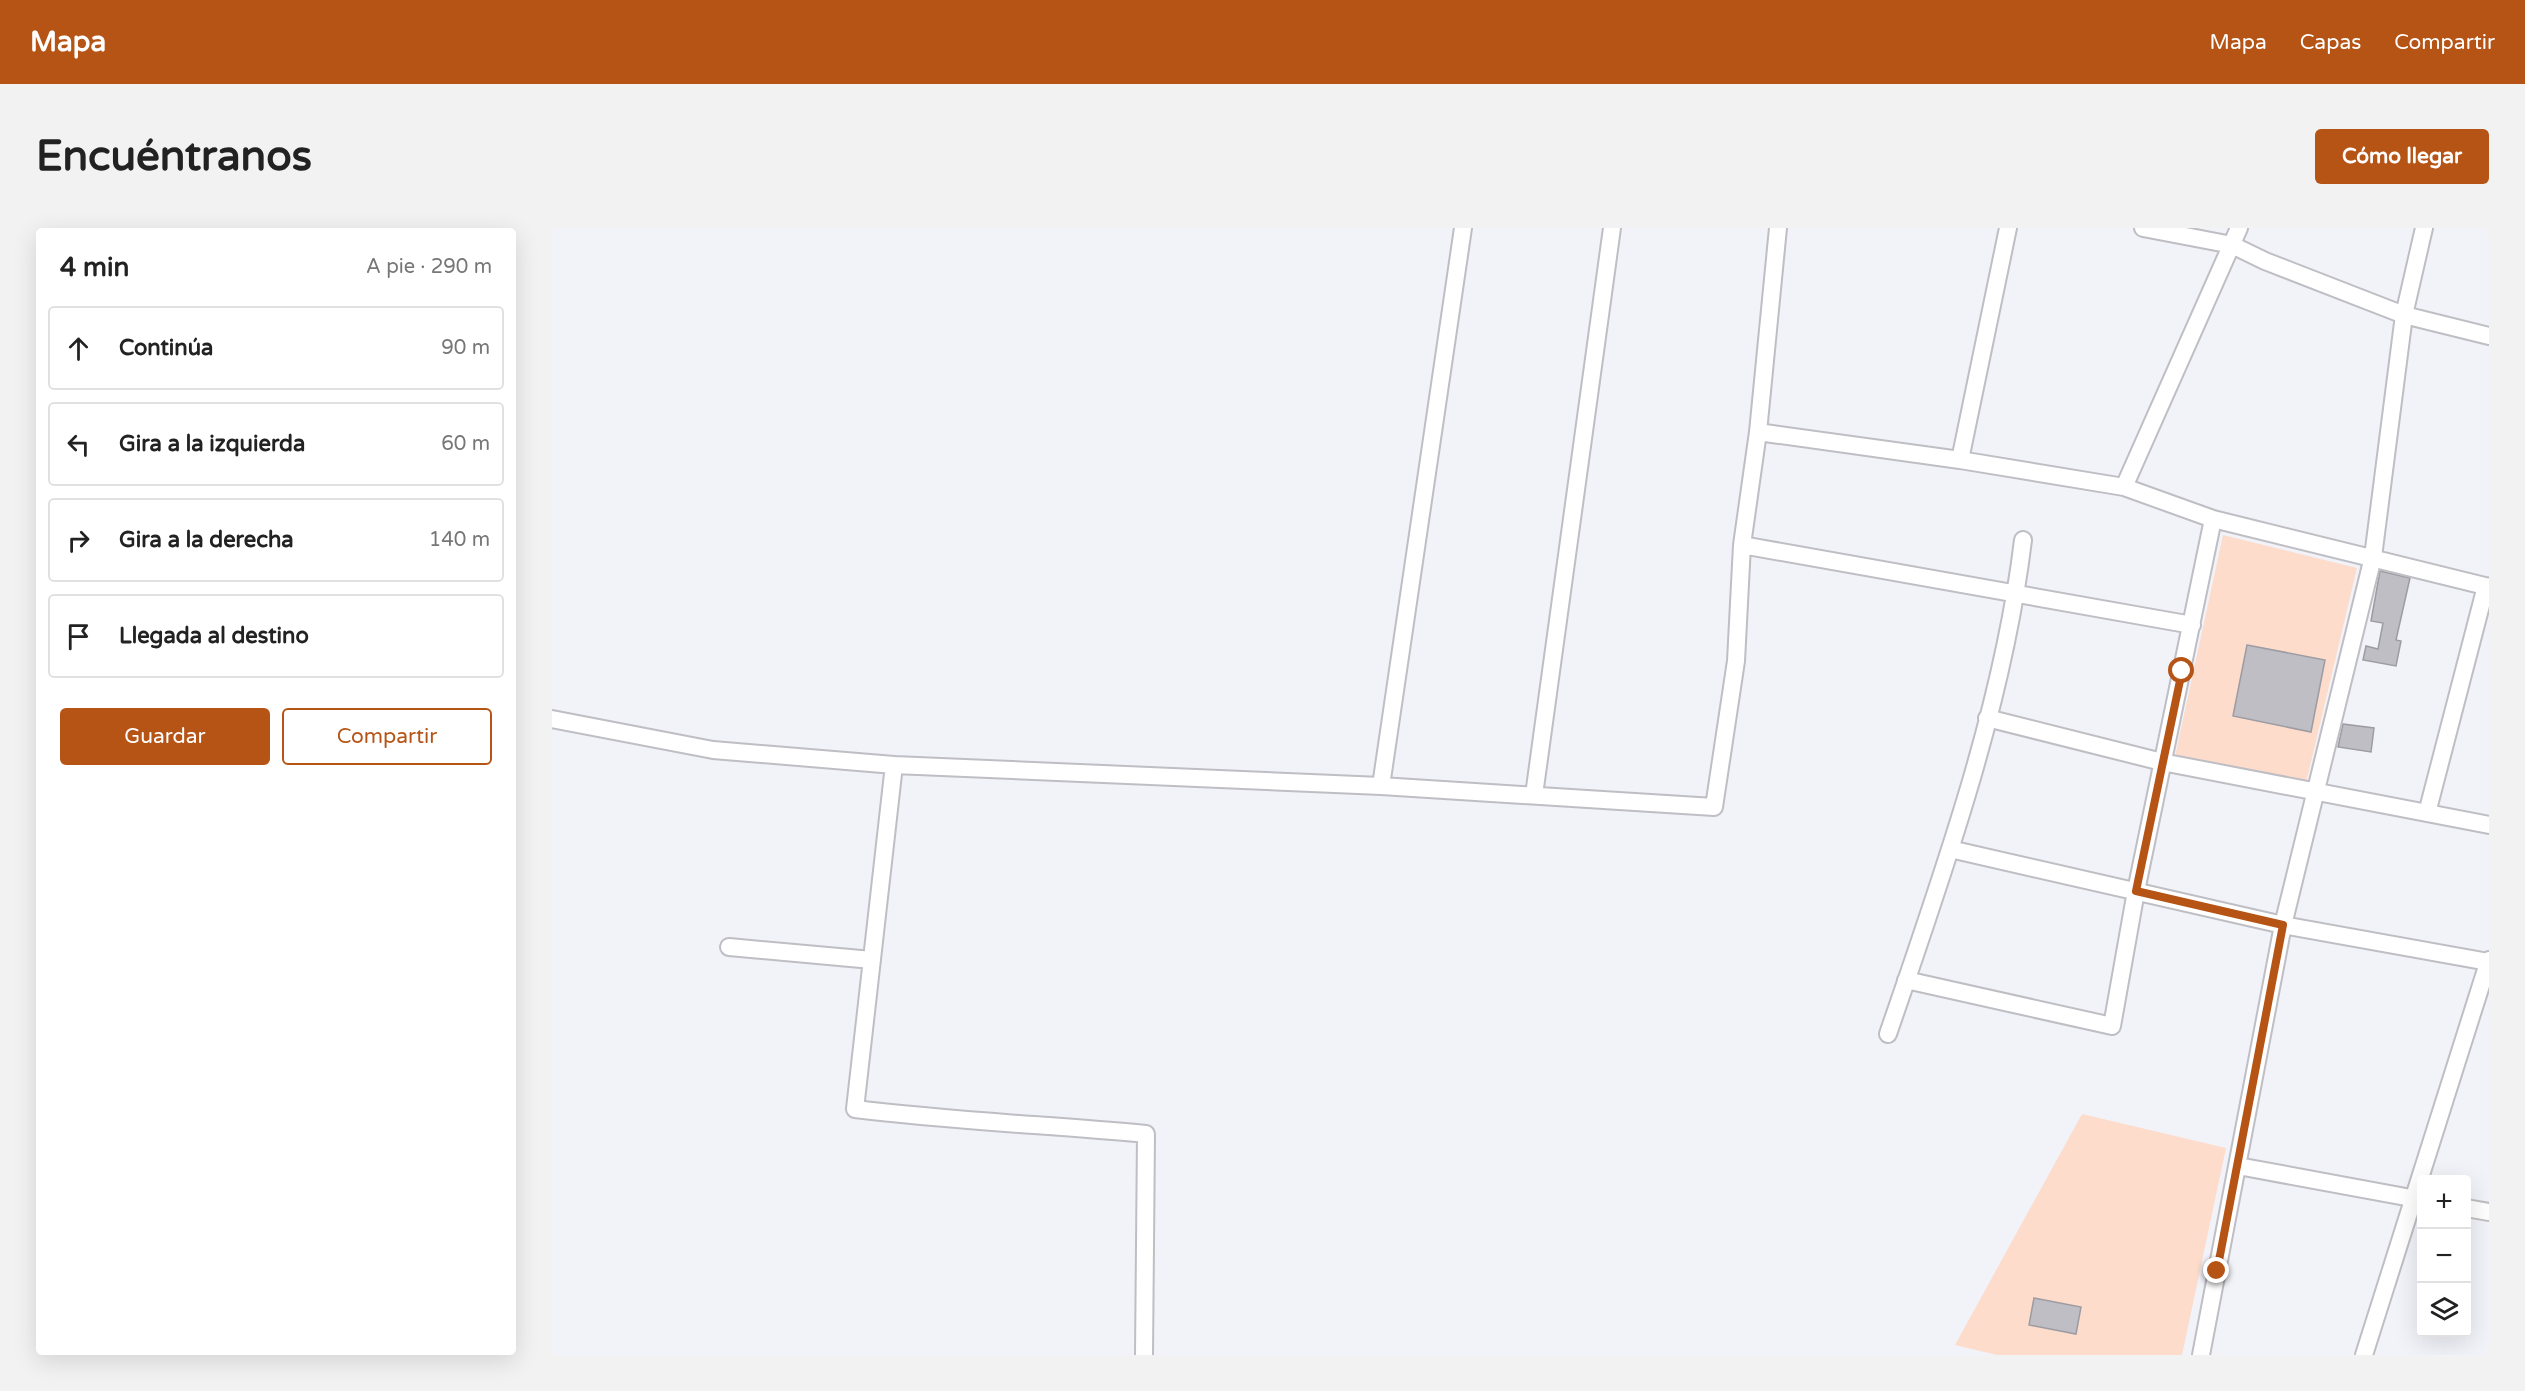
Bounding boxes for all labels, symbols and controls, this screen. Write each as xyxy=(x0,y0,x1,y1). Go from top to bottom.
text: Mapa xyxy=(30,25,106,59)
text: Mapa xyxy=(2210,30,2267,55)
text: Capas xyxy=(2300,30,2361,55)
text: Compartir xyxy=(2394,30,2495,55)
button: Cómo llegar xyxy=(2315,129,2489,184)
text: Encuéntranos xyxy=(36,131,312,182)
text: 4 min xyxy=(60,252,129,283)
text: A pie · 290 m xyxy=(366,255,492,279)
icon: ahead xyxy=(62,332,95,365)
text: Continúa xyxy=(119,335,213,361)
text: 90 m xyxy=(441,336,490,360)
icon: left xyxy=(62,428,95,461)
text: Gira a la izquierda xyxy=(119,431,305,457)
text: 60 m xyxy=(441,432,490,456)
icon: right xyxy=(62,524,95,557)
text: Gira a la derecha xyxy=(119,527,294,553)
text: 140 m xyxy=(429,528,490,552)
icon: arrive xyxy=(62,620,95,653)
text: Llegada al destino xyxy=(119,623,309,649)
route start xyxy=(2168,657,2194,683)
button: Guardar xyxy=(60,708,270,765)
button: Compartir xyxy=(282,708,492,765)
map controls xyxy=(2417,1175,2471,1337)
button: + xyxy=(2417,1175,2471,1229)
button: − xyxy=(2417,1229,2471,1283)
route end xyxy=(2203,1257,2229,1283)
button: layers xyxy=(2417,1283,2471,1337)

